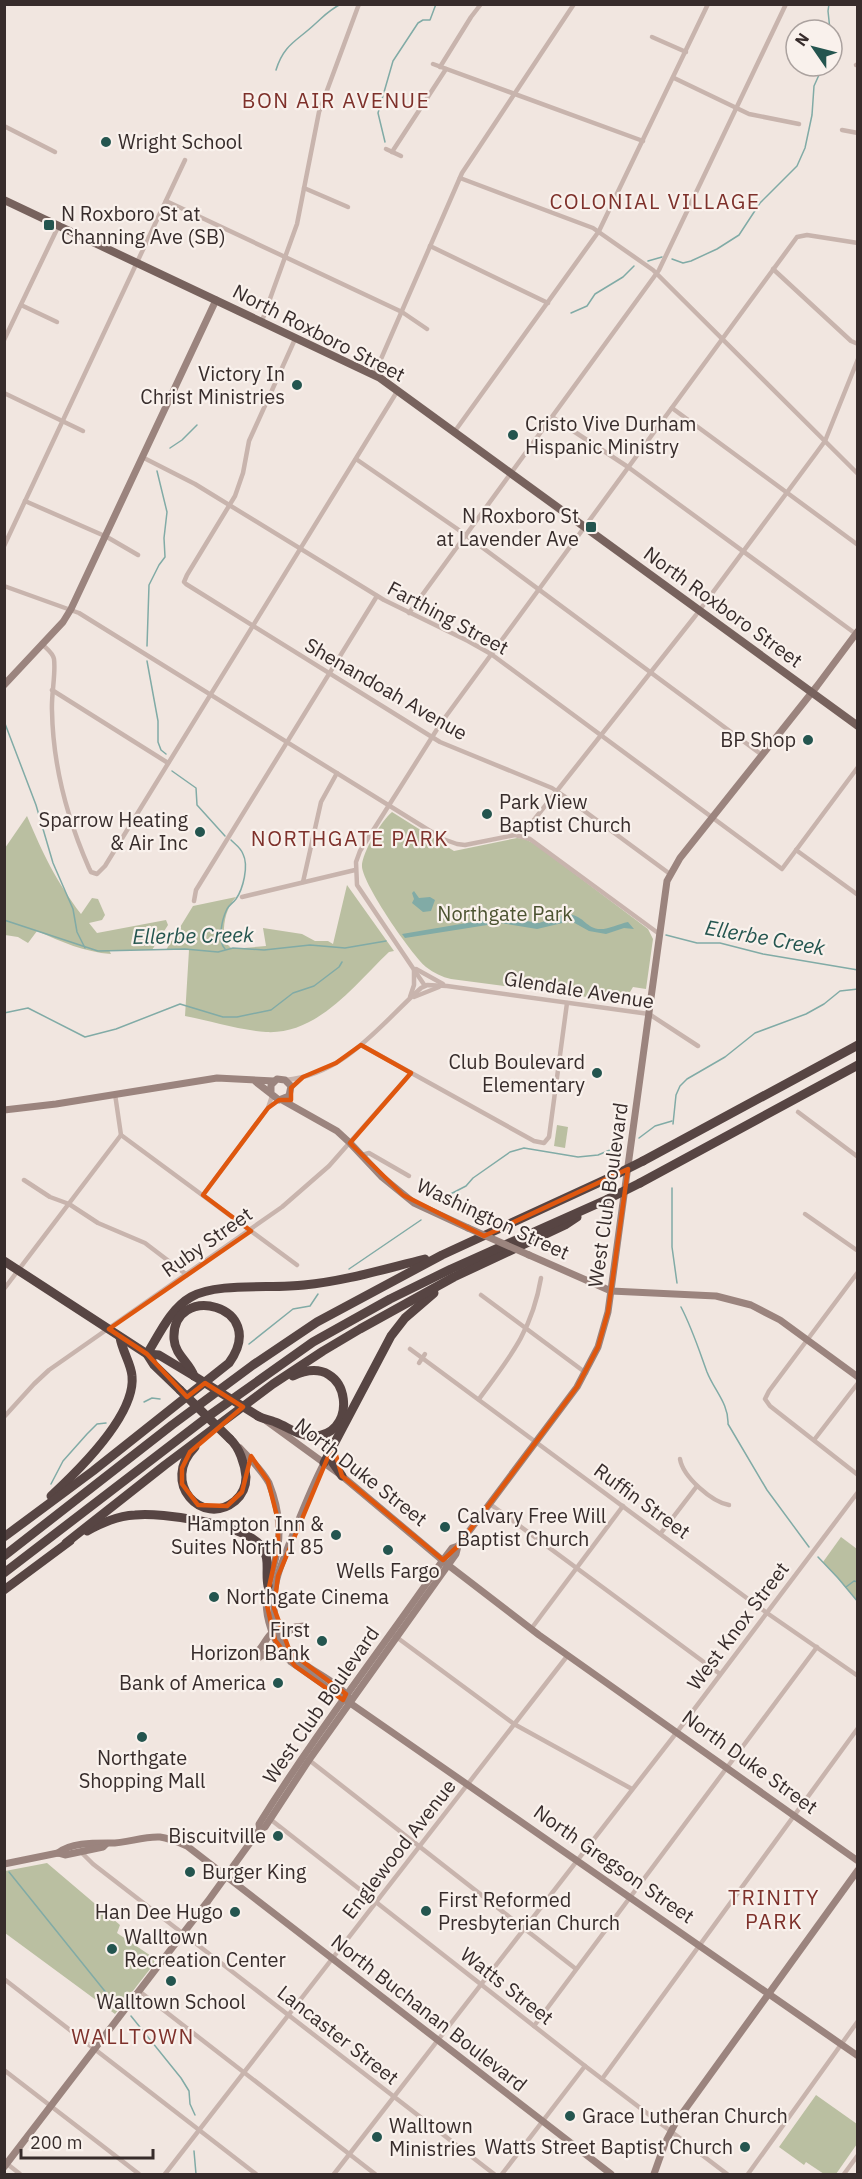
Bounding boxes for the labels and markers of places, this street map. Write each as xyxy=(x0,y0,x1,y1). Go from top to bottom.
place label: Wright School xyxy=(118,128,243,155)
marker: Wright School xyxy=(99,135,113,149)
place label: N Roxboro St at Channing Ave (SB) xyxy=(61,200,226,250)
marker: N Roxboro St at Channing Ave (SB) xyxy=(42,218,56,232)
place label: Victory In Christ Ministries xyxy=(140,360,285,410)
marker: Victory In Christ Ministries xyxy=(290,378,304,392)
place label: Cristo Vive Durham Hispanic Ministry xyxy=(525,410,696,460)
marker: Cristo Vive Durham Hispanic Ministry xyxy=(506,428,520,442)
place label: N Roxboro St at Lavender Ave xyxy=(436,502,579,552)
marker: N Roxboro St at Lavender Ave xyxy=(584,520,598,534)
place label: BP Shop xyxy=(720,726,796,753)
marker: BP Shop xyxy=(801,733,815,747)
place label: Park View Baptist Church xyxy=(499,788,631,838)
place label: Sparrow Heating & Air Inc xyxy=(39,806,188,856)
marker: Park View Baptist Church xyxy=(480,807,494,821)
marker: Sparrow Heating & Air Inc xyxy=(193,825,207,839)
place label: Club Boulevard Elementary xyxy=(448,1048,585,1098)
marker: Club Boulevard Elementary xyxy=(590,1066,604,1080)
place label: Calvary Free Will Baptist Church xyxy=(457,1502,606,1552)
place label: Hampton Inn & Suites North I 85 xyxy=(171,1510,324,1560)
marker: Calvary Free Will Baptist Church xyxy=(438,1520,452,1534)
marker: Hampton Inn & Suites North I 85 xyxy=(329,1528,343,1542)
marker: Wells Fargo xyxy=(381,1543,395,1557)
place label: Wells Fargo xyxy=(336,1557,440,1584)
place label: Northgate Cinema xyxy=(226,1583,389,1610)
marker: Northgate Cinema xyxy=(207,1590,221,1604)
place label: First Horizon Bank xyxy=(190,1616,310,1666)
marker: First Horizon Bank xyxy=(315,1634,329,1648)
place label: Bank of America xyxy=(119,1669,266,1696)
marker: Bank of America xyxy=(271,1676,285,1690)
marker: Northgate Shopping Mall xyxy=(135,1730,149,1744)
place label: Northgate Shopping Mall xyxy=(79,1744,205,1794)
place label: Biscuitville xyxy=(168,1822,266,1849)
marker: Biscuitville xyxy=(271,1829,285,1843)
place label: Burger King xyxy=(202,1858,307,1885)
marker: Burger King xyxy=(183,1865,197,1879)
place label: First Reformed Presbyterian Church xyxy=(438,1886,620,1936)
place label: Han Dee Hugo xyxy=(95,1898,223,1925)
marker: First Reformed Presbyterian Church xyxy=(419,1904,433,1918)
marker: Han Dee Hugo xyxy=(228,1905,242,1919)
place label: Walltown Recreation Center xyxy=(124,1923,286,1973)
marker: Walltown Recreation Center xyxy=(105,1942,119,1956)
marker: Walltown School xyxy=(164,1974,178,1988)
place label: Walltown School xyxy=(96,1988,246,2015)
place label: Grace Lutheran Church xyxy=(582,2102,788,2129)
marker: Grace Lutheran Church xyxy=(563,2109,577,2123)
place label: Walltown Ministries xyxy=(389,2112,476,2162)
marker: Walltown Ministries xyxy=(370,2130,384,2144)
place label: Watts Street Baptist Church xyxy=(484,2133,733,2160)
marker: Watts Street Baptist Church xyxy=(738,2140,752,2154)

